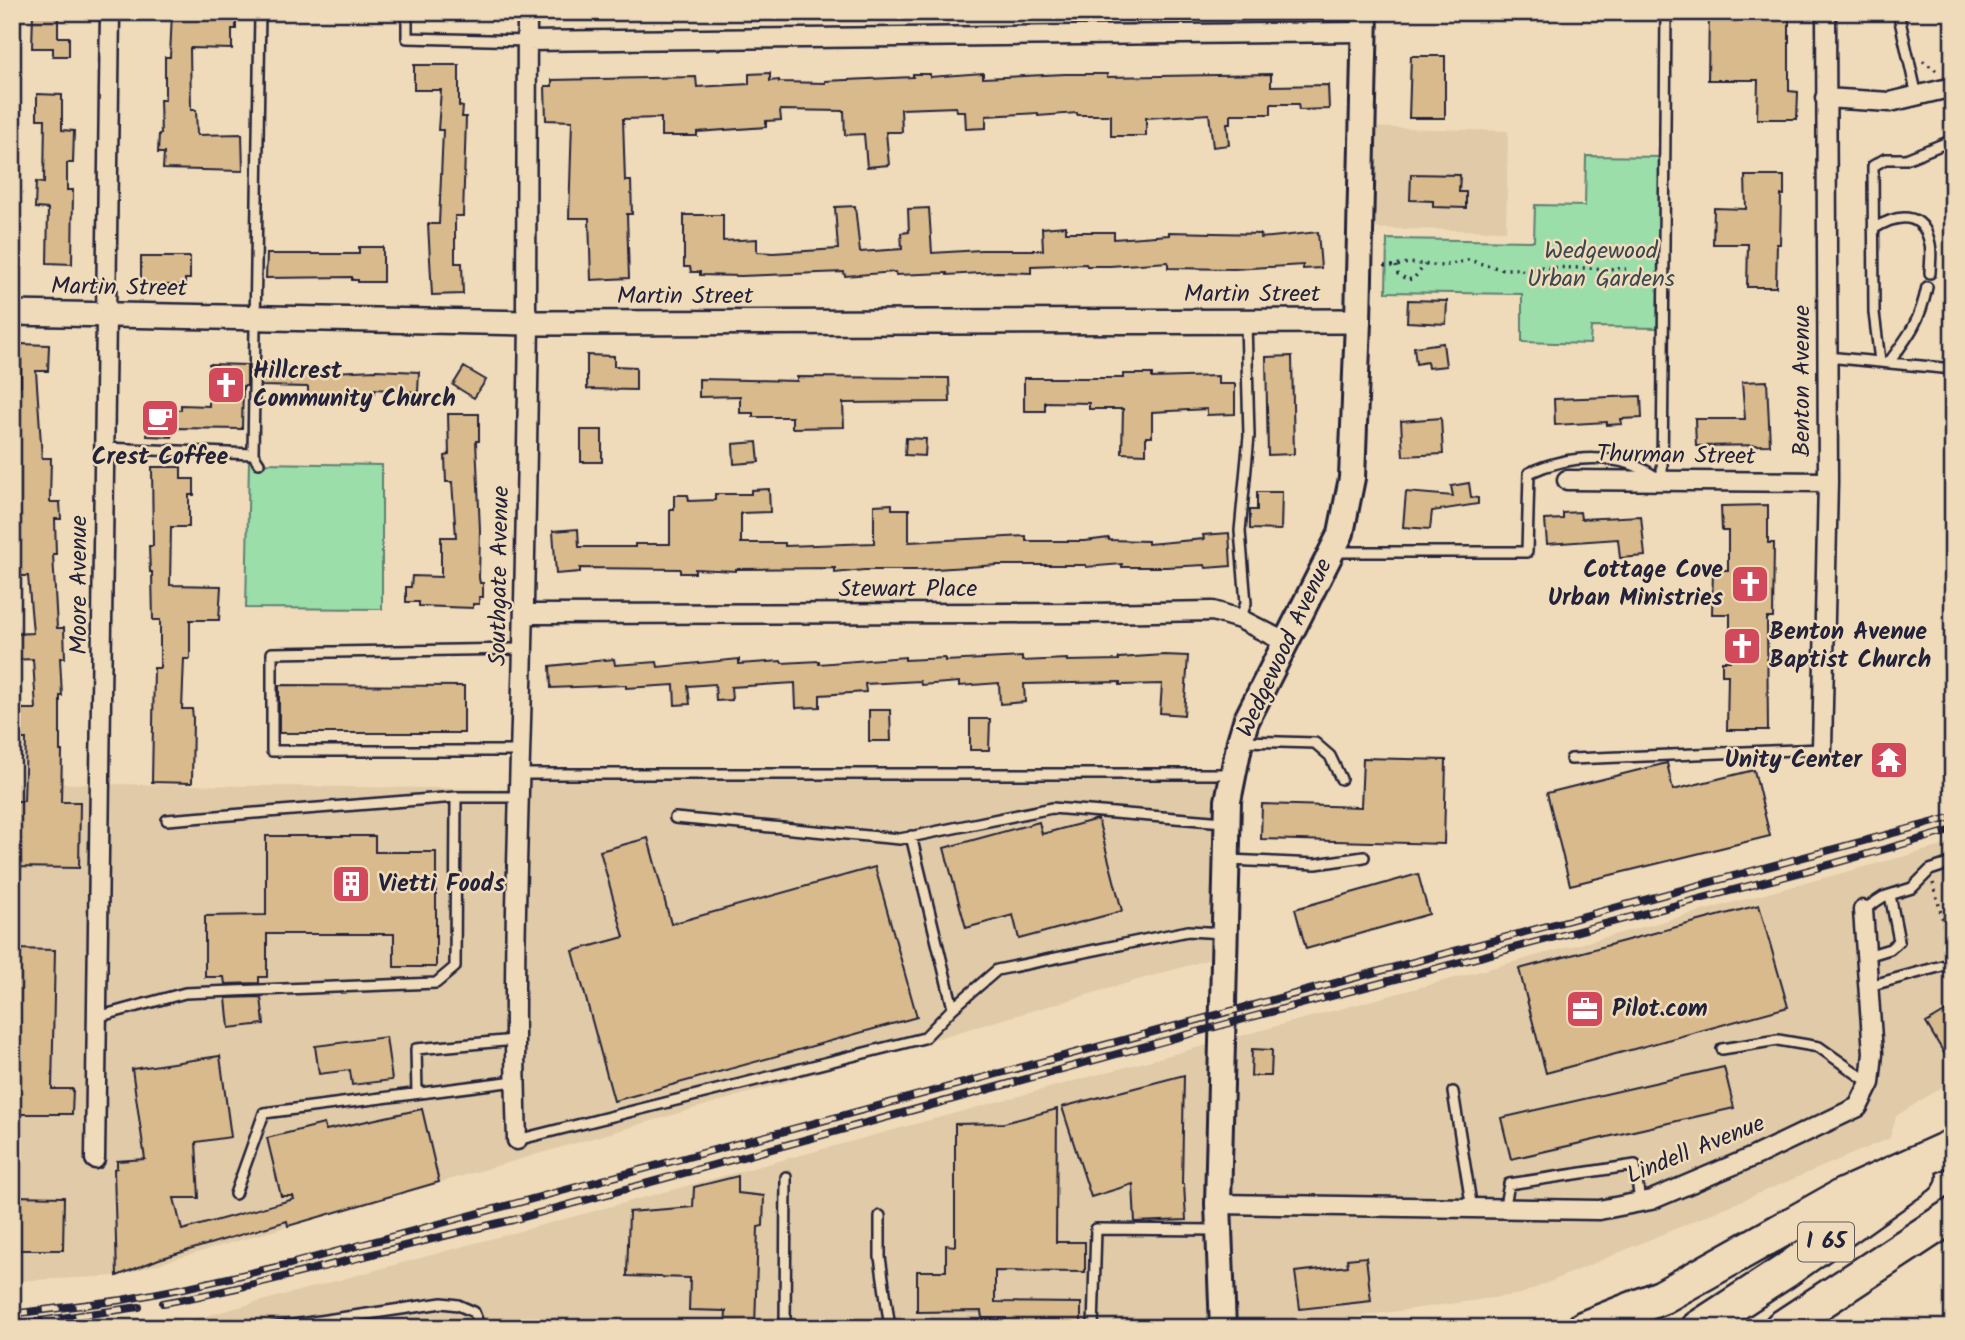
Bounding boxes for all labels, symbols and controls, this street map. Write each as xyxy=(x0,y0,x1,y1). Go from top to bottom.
park label: Wedgewood Urban Gardens xyxy=(1527,232,1675,299)
street label: Martin Street xyxy=(50,267,188,309)
street label: Martin Street xyxy=(1184,275,1321,314)
street label: Martin Street xyxy=(617,277,754,316)
street label: Benton Avenue xyxy=(1783,305,1822,457)
place label: Hillcrest Community Church xyxy=(253,352,456,419)
church icon: Hillcrest Community Church xyxy=(205,364,247,406)
cafe icon: Crest Coffee xyxy=(139,397,181,439)
street label: Thurman Street xyxy=(1596,435,1756,477)
place label: Crest Coffee xyxy=(92,438,229,477)
street label: Southgate Avenue xyxy=(479,485,521,666)
street label: Moore Avenue xyxy=(60,515,99,655)
place label: Cottage Cove Urban Ministries xyxy=(1548,551,1723,618)
street label: Wedgewood Avenue xyxy=(1226,552,1344,744)
church icon: Cottage Cove Urban Ministries xyxy=(1729,563,1771,605)
street label: Stewart Place xyxy=(839,570,978,609)
place label: Benton Avenue Baptist Church xyxy=(1769,613,1931,680)
church icon: Benton Avenue Baptist Church xyxy=(1721,625,1763,667)
temple icon: Unity Center xyxy=(1868,739,1910,781)
place label: Unity Center xyxy=(1725,741,1863,780)
building icon: Vietti Foods xyxy=(330,863,372,905)
place label: Vietti Foods xyxy=(378,865,505,904)
office icon: Pilot.com xyxy=(1564,988,1606,1030)
place label: Pilot.com xyxy=(1612,990,1708,1029)
street label: Lindell Avenue xyxy=(1621,1104,1771,1196)
road number: I 65 xyxy=(1798,1222,1854,1261)

